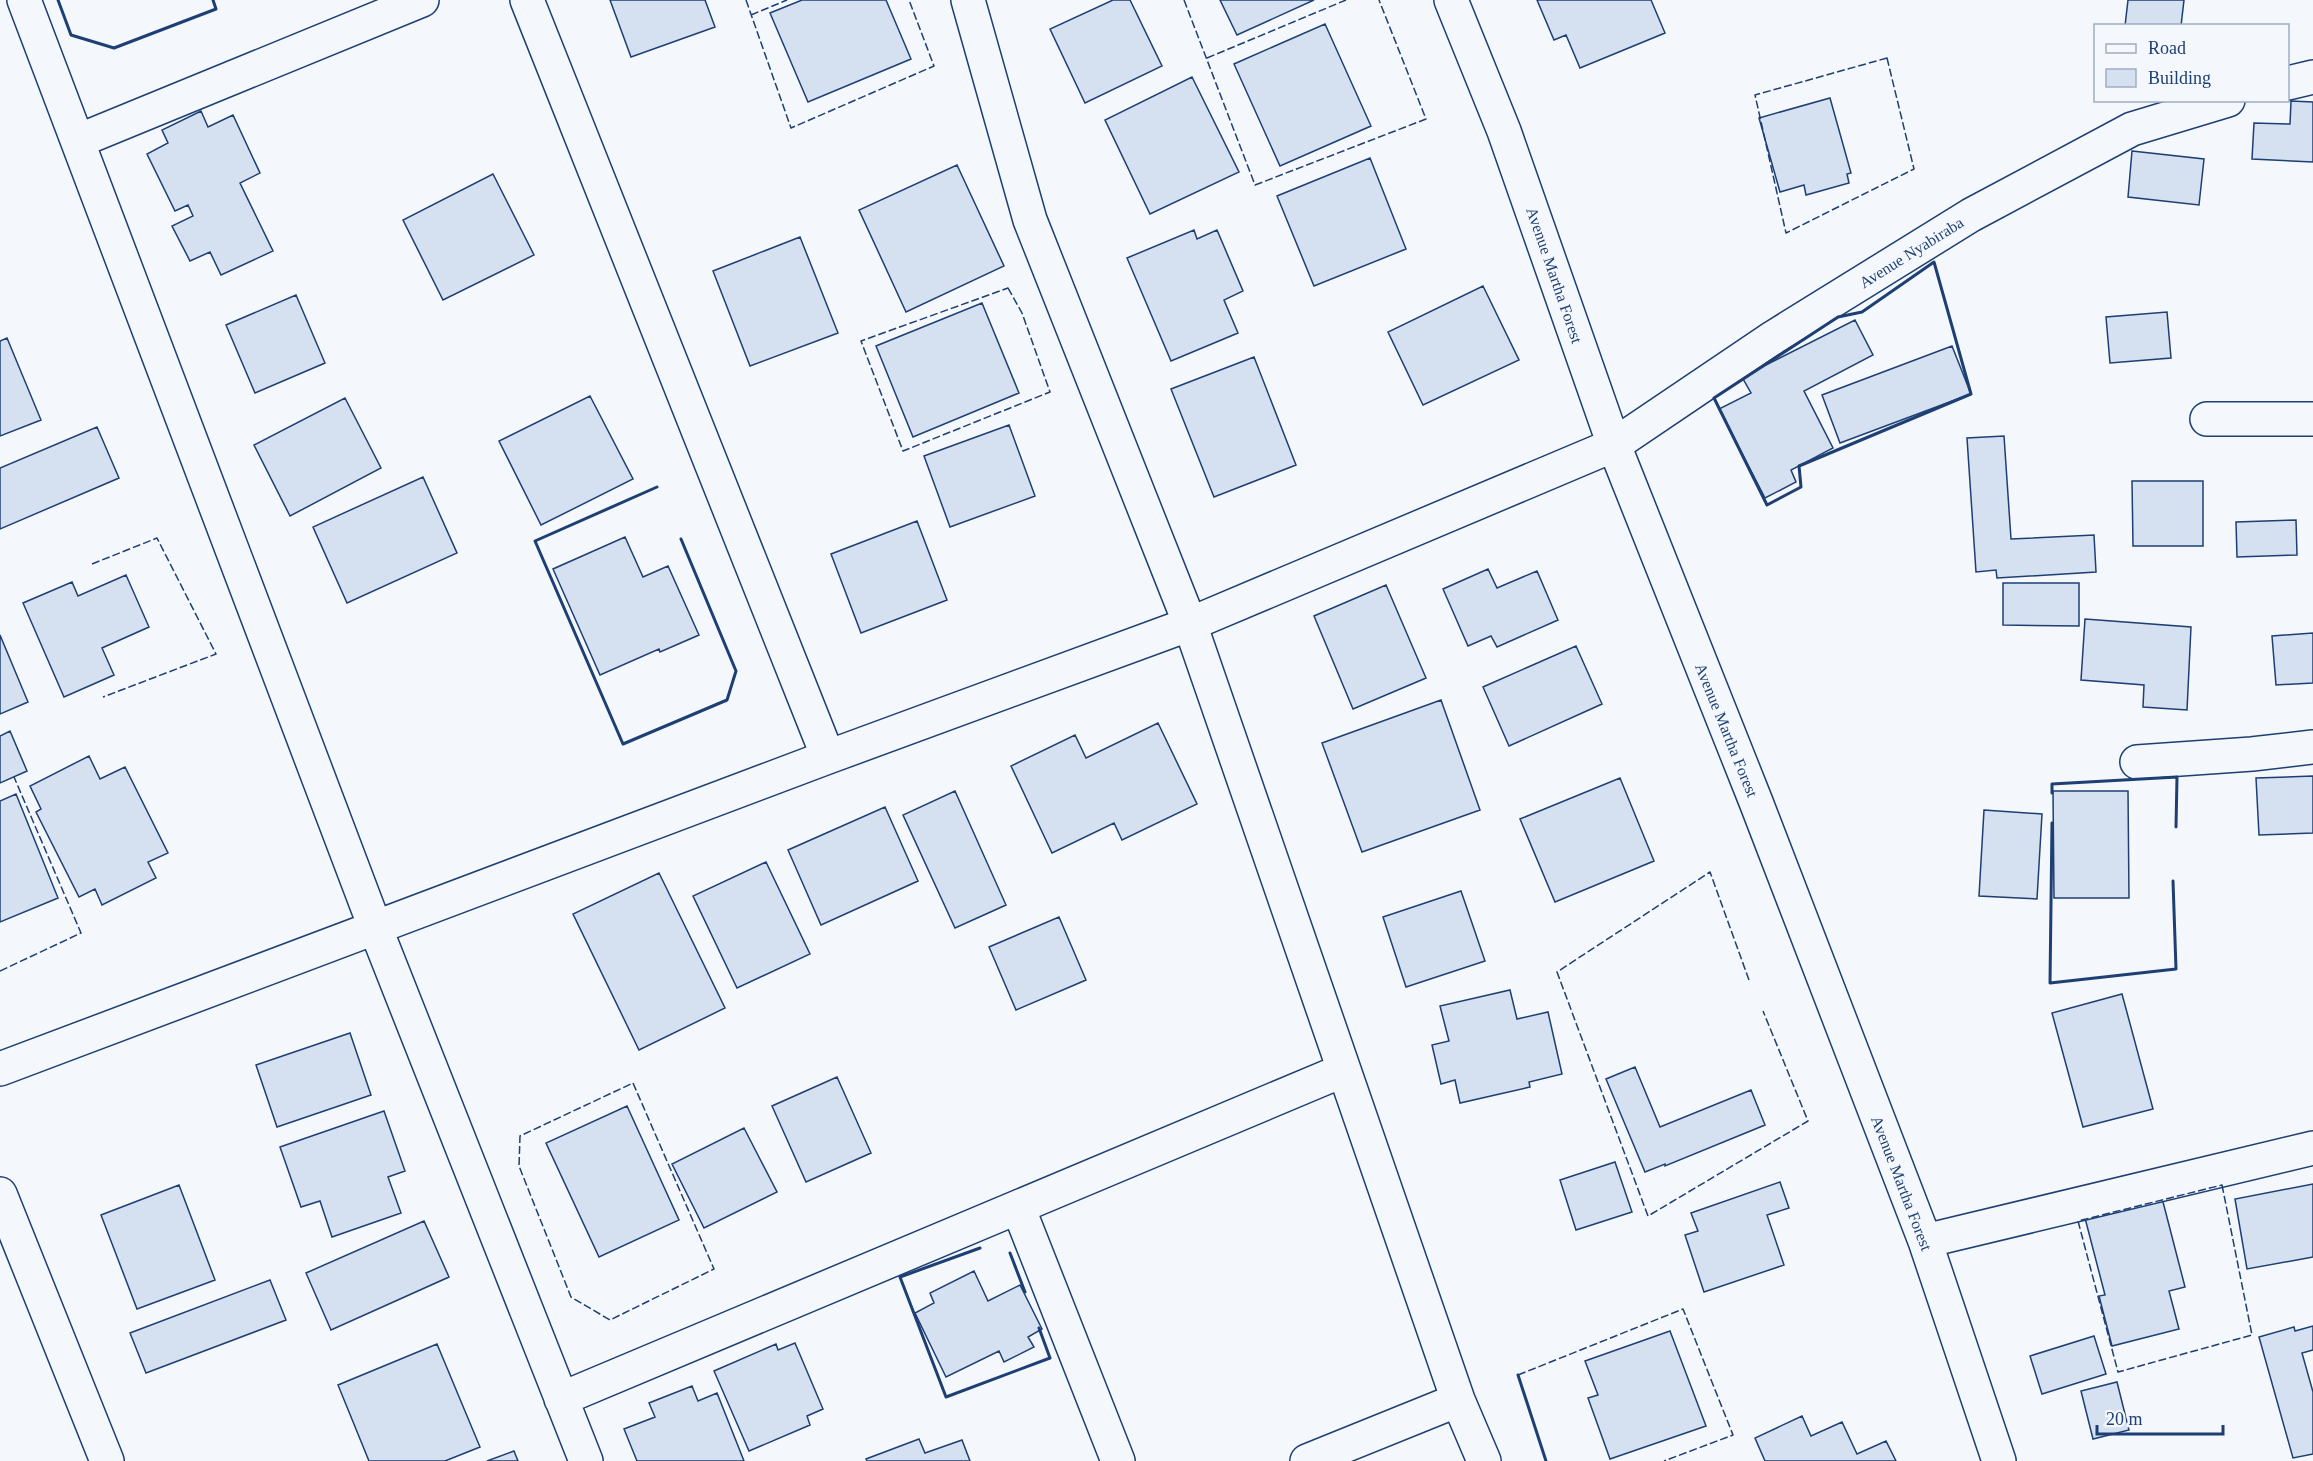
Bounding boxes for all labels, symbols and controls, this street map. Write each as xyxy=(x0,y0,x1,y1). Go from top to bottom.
legend xyxy=(2094,24,2289,102)
text: Road xyxy=(2148,38,2186,58)
text: Building xyxy=(2148,68,2211,88)
street label: Avenue Martha Forest xyxy=(1523,205,1586,346)
street label: Avenue Nyabiraba xyxy=(1856,214,1967,292)
street label: Avenue Martha Forest xyxy=(1692,661,1761,800)
street label: Avenue Martha Forest xyxy=(1868,1113,1935,1253)
scale bar xyxy=(2097,1398,2223,1436)
text: 20 m xyxy=(2106,1409,2143,1429)

